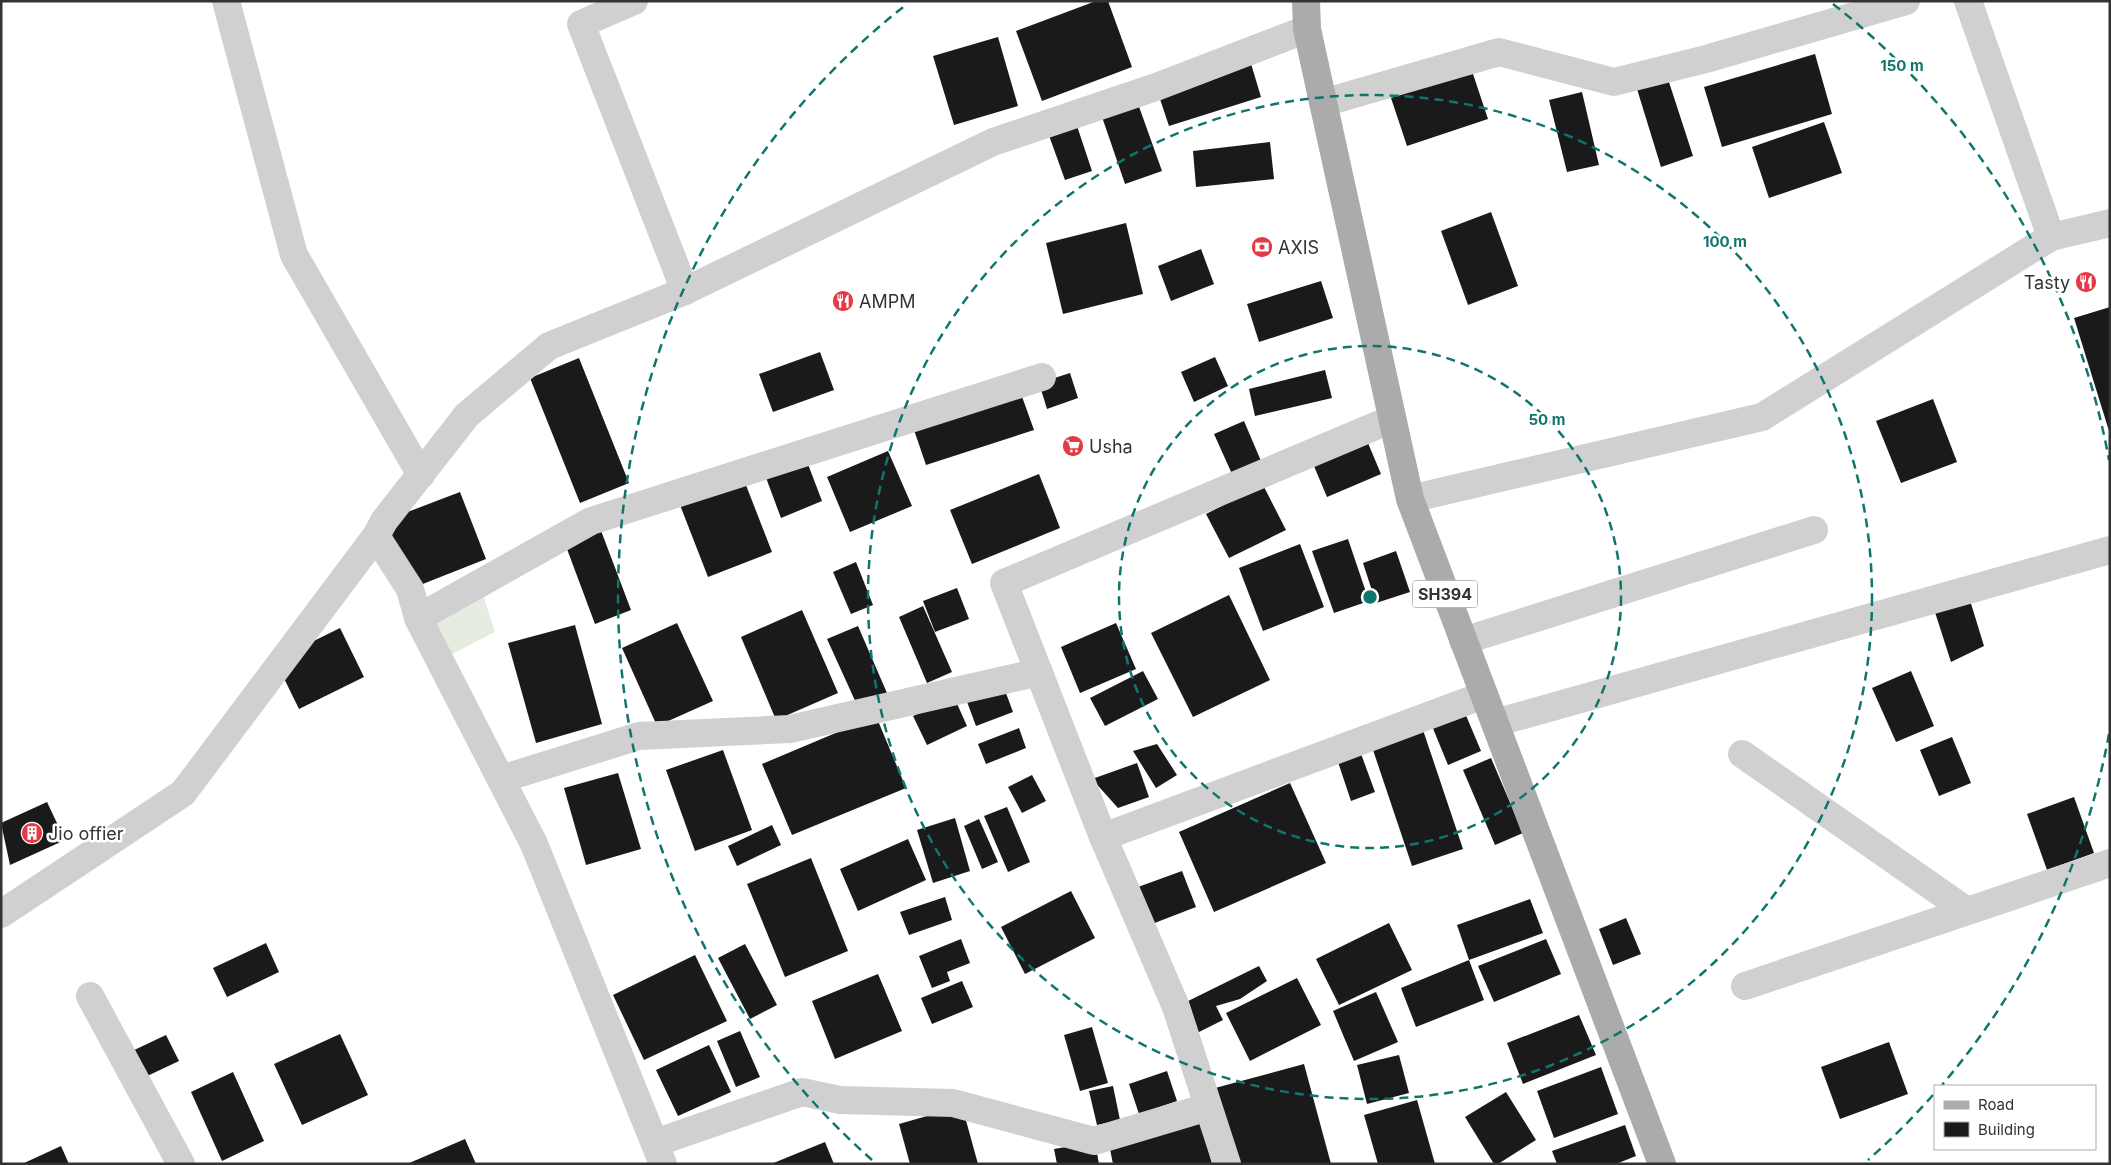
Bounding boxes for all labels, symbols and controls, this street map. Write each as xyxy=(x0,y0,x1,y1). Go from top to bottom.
text: 150 m xyxy=(1880,56,1924,75)
text: 100 m xyxy=(1703,232,1747,251)
bank icon: AXIS xyxy=(1250,235,1274,259)
place label: AXIS xyxy=(1278,237,1319,258)
restaurant icon: Tasty xyxy=(2074,270,2098,294)
place label: Tasty xyxy=(2024,272,2070,293)
restaurant icon: AMPM xyxy=(831,289,855,313)
place label: AMPM xyxy=(859,291,915,312)
text: 50 m xyxy=(1529,410,1565,429)
supermarket icon: Usha xyxy=(1061,434,1085,458)
place label: Usha xyxy=(1089,436,1133,457)
road number: SH394 xyxy=(1412,580,1478,608)
centre of rings xyxy=(1361,588,1379,606)
building icon: Jio offier xyxy=(20,821,44,845)
place label: Jio offier xyxy=(48,823,124,844)
legend xyxy=(1934,1085,2096,1150)
text: Road xyxy=(1978,1095,2014,1114)
text: Building xyxy=(1978,1120,2035,1139)

